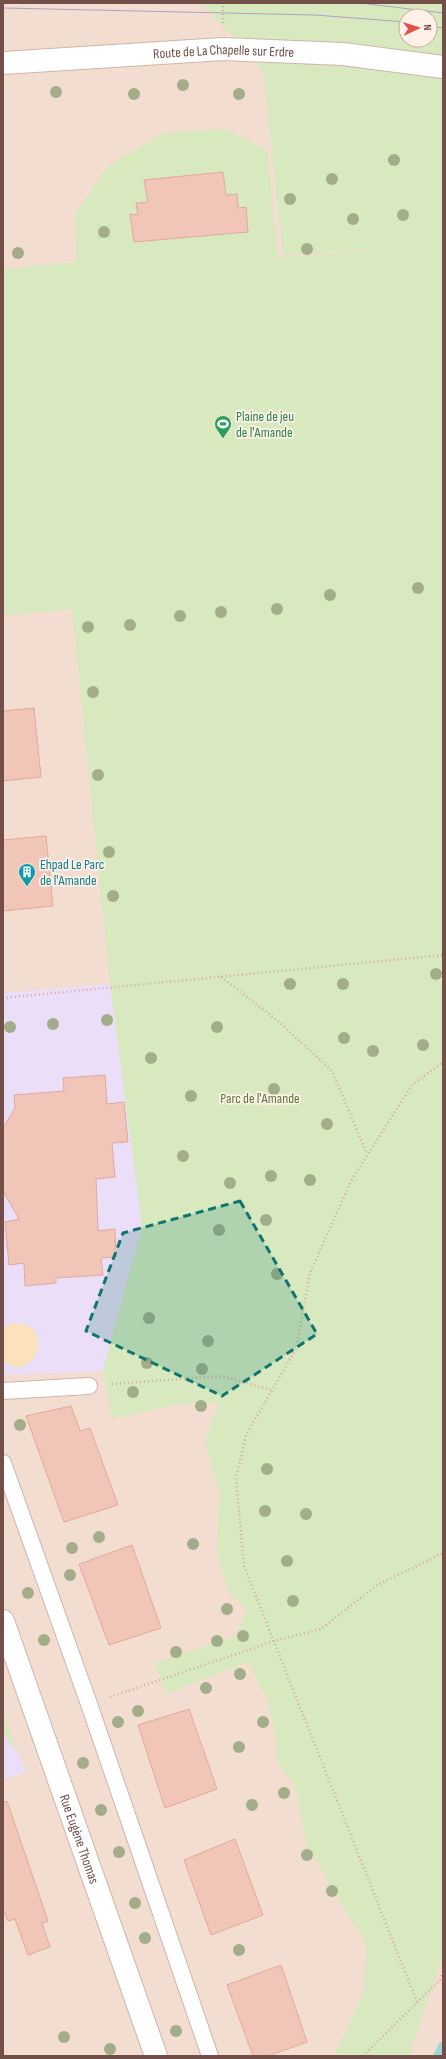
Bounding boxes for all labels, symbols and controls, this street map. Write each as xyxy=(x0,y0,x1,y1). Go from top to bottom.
north arrow xyxy=(398,8,438,48)
text: N xyxy=(421,24,434,31)
street label: Route de La Chapelle sur Erdre xyxy=(153,41,294,62)
place label: Plaine de jeu de l'Amande xyxy=(236,408,294,441)
sports icon: Plaine de jeu de l'Amande xyxy=(213,414,233,439)
place label: Ehpad Le Parc de l'Amande xyxy=(40,856,104,889)
building icon: Ehpad Le Parc de l'Amande xyxy=(17,862,37,887)
park label: Parc de l'Amande xyxy=(220,1090,300,1107)
street label: Rue Eugène Thomas xyxy=(56,1792,103,1886)

